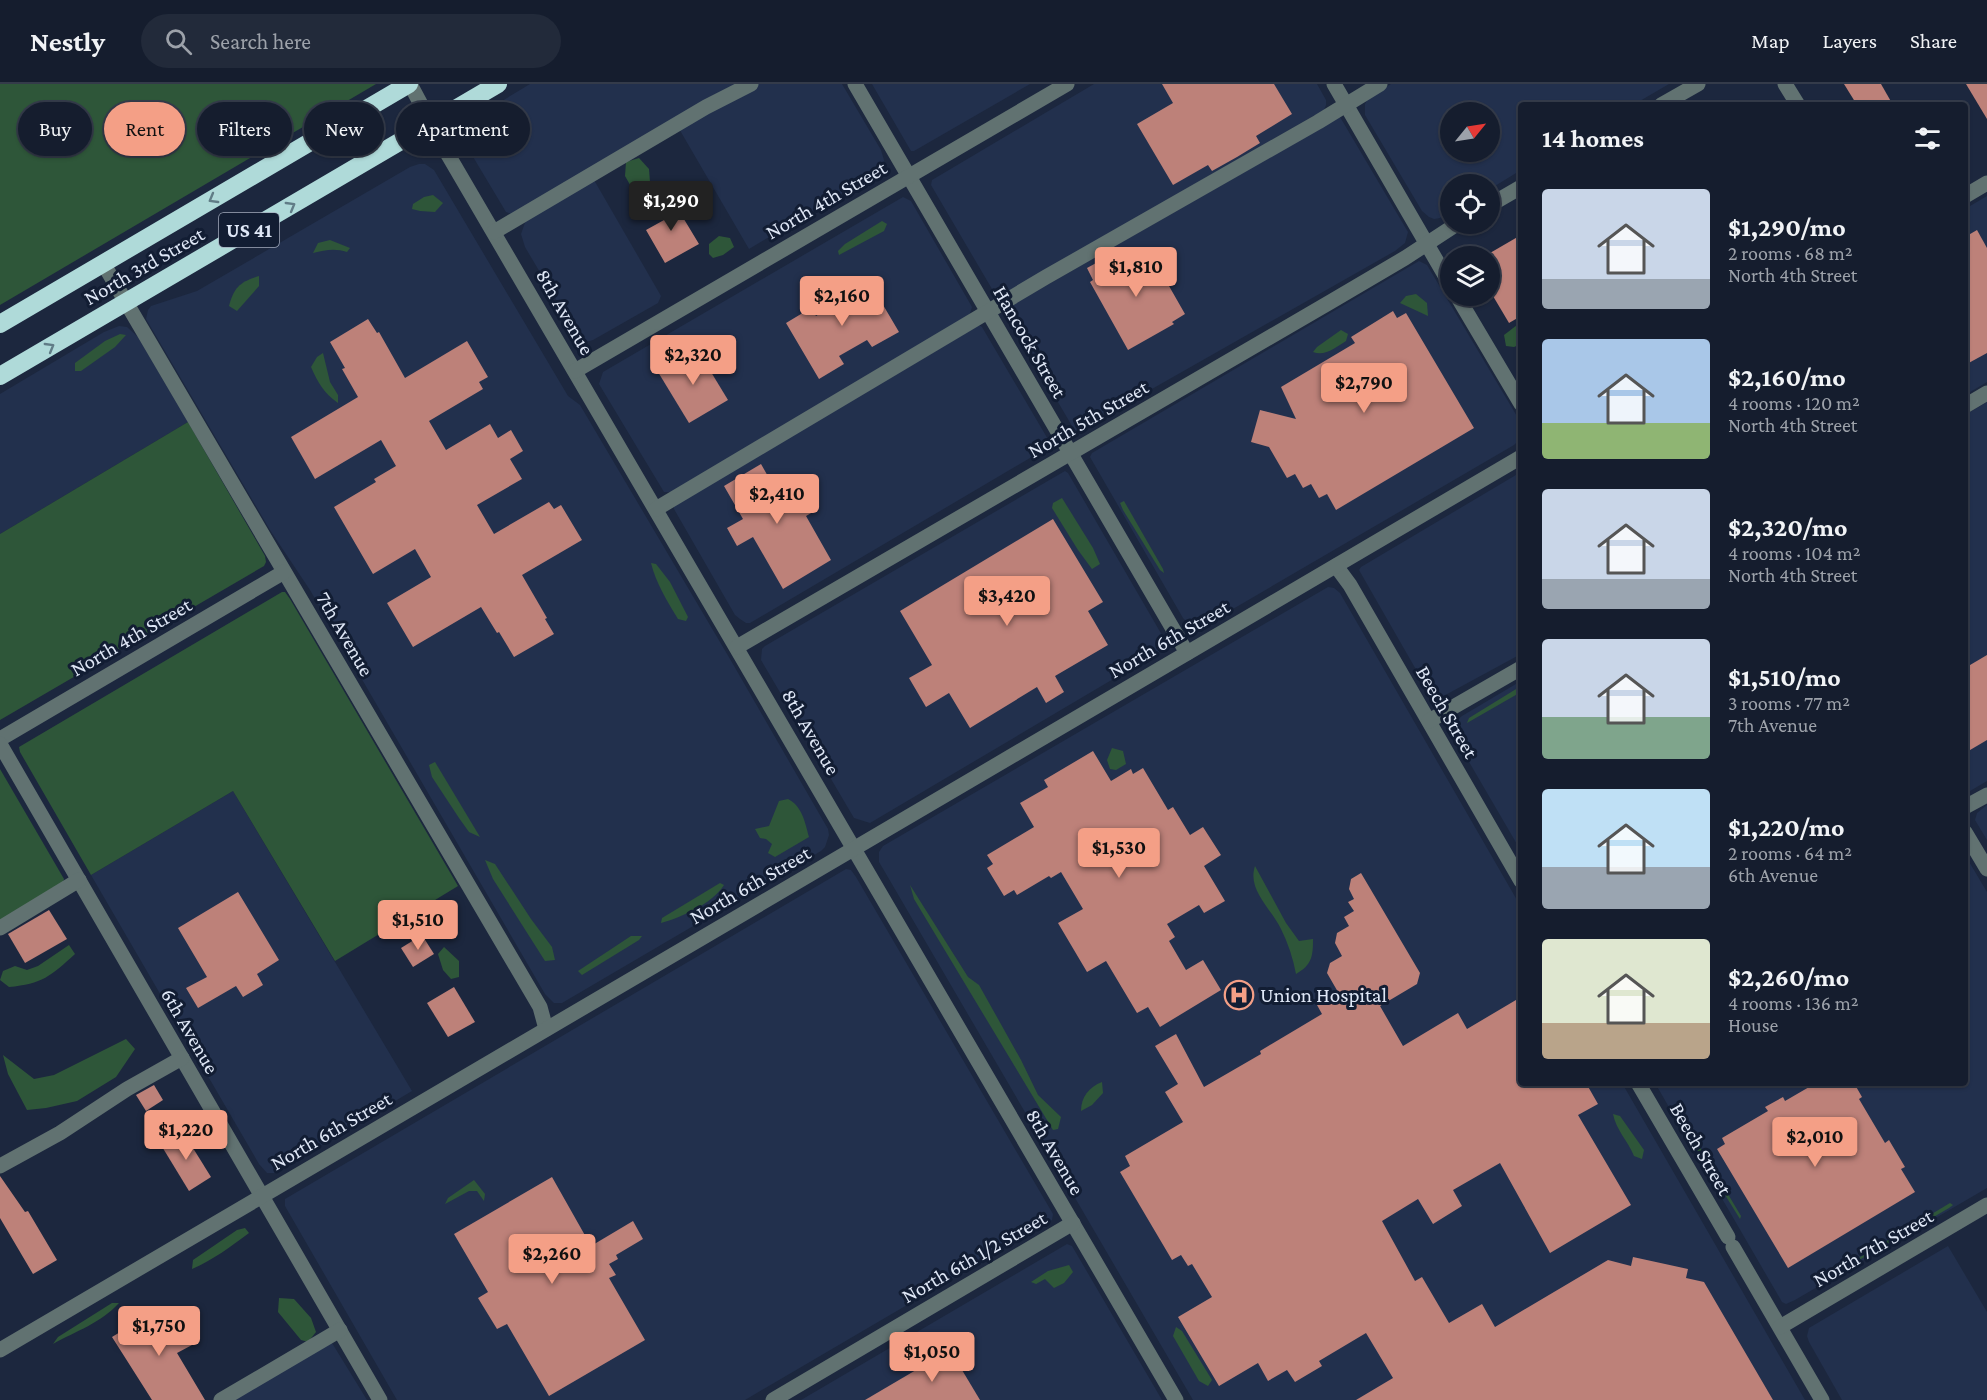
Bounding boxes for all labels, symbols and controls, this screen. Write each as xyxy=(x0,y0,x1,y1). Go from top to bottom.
search box xyxy=(141,14,561,68)
icon: search xyxy=(162,25,195,58)
text: Nestly xyxy=(30,26,105,57)
text: Search here xyxy=(210,29,311,54)
text: Map xyxy=(1751,29,1790,53)
text: Layers xyxy=(1823,29,1877,53)
text: Share xyxy=(1910,29,1957,53)
chip: Buy xyxy=(18,102,92,156)
chip: Rent xyxy=(104,102,185,156)
chip: Filters xyxy=(197,102,292,156)
chip: New xyxy=(304,102,384,156)
chip: Apartment xyxy=(396,102,530,156)
north arrow xyxy=(1440,102,1500,162)
map controls xyxy=(1440,102,1500,306)
icon: filters xyxy=(1911,122,1944,155)
text: 14 homes xyxy=(1542,124,1644,153)
street label: North 4th Street xyxy=(761,155,892,244)
button: locate xyxy=(1440,174,1500,234)
pin: $1,290 xyxy=(622,181,720,232)
text: $1,290 xyxy=(643,189,699,211)
one-way arrow xyxy=(209,191,220,203)
one-way arrow xyxy=(285,201,295,213)
road number: US 41 xyxy=(219,213,279,247)
icon: home xyxy=(1590,213,1662,285)
text: $1,290/mo xyxy=(1728,213,1846,242)
street label: North 3rd Street xyxy=(80,221,209,310)
text: 2 rooms · 68 m² xyxy=(1728,242,1853,264)
button: layers xyxy=(1440,246,1500,306)
pin: $1,810 xyxy=(1087,247,1185,298)
text: $1,810 xyxy=(1109,255,1163,277)
text: North 4th Street xyxy=(1728,264,1857,286)
street label: 8th Avenue xyxy=(531,265,599,359)
pin: $2,160 xyxy=(793,276,891,327)
street label: Hancock Street xyxy=(988,282,1072,403)
text: $2,160 xyxy=(814,284,870,306)
pin: $2,320 xyxy=(644,335,742,386)
one-way arrow xyxy=(44,343,55,354)
text: $2,320 xyxy=(664,343,722,365)
pin: $2,790 xyxy=(1315,363,1413,414)
icon: home xyxy=(1590,363,1662,435)
text: $2,160/mo xyxy=(1728,363,1846,392)
text: $2,790 xyxy=(1335,371,1393,393)
street label: North 5th Street xyxy=(1024,374,1153,463)
text: 4 rooms · 120 m² xyxy=(1728,392,1860,414)
text: North 4th Street xyxy=(1728,414,1857,436)
pin: $2,410 xyxy=(728,474,826,525)
text: $2,410 xyxy=(749,482,805,504)
icon: home xyxy=(1590,513,1662,585)
text: $2,320/mo xyxy=(1728,513,1848,542)
text: 4 rooms · 104 m² xyxy=(1728,542,1861,564)
text: North 4th Street xyxy=(1728,564,1857,586)
pin: $3,420 xyxy=(958,576,1056,627)
text: $3,420 xyxy=(978,584,1036,606)
street label: 7th Avenue xyxy=(311,587,379,681)
street label: North 4th Street xyxy=(66,592,197,681)
street label: North 6th Street xyxy=(1104,594,1235,683)
street label: Beech Street xyxy=(1411,661,1484,763)
icon: home xyxy=(1590,663,1662,735)
text: $1,510/mo xyxy=(1728,663,1841,692)
street label: 8th Avenue xyxy=(777,685,845,779)
text: 3 rooms · 77 m² xyxy=(1728,692,1850,714)
text: 7th Avenue xyxy=(1728,714,1817,736)
icon: home xyxy=(1590,813,1662,885)
text: $1,220/mo xyxy=(1728,813,1844,842)
pin: $1,530 xyxy=(1070,828,1168,879)
text: $1,530 xyxy=(1092,836,1146,858)
street label: North 6th Street xyxy=(685,840,816,929)
text: 2 rooms · 64 m² xyxy=(1728,842,1852,864)
text: 6th Avenue xyxy=(1728,864,1818,886)
pin: $1,510 xyxy=(369,900,467,951)
text: $1,510 xyxy=(392,908,444,930)
icon: home xyxy=(1590,963,1662,1035)
text: $2,260/mo xyxy=(1728,963,1849,992)
hospital icon: Union Hospital xyxy=(1223,979,1255,1011)
place label: Union Hospital xyxy=(1260,983,1387,1007)
street label: 6th Avenue xyxy=(156,984,224,1078)
text: 4 rooms · 136 m² xyxy=(1728,992,1859,1014)
text: House xyxy=(1728,1014,1778,1036)
street label: North 6th Street xyxy=(266,1086,397,1175)
street label: Beech Street xyxy=(1665,1098,1738,1200)
street label: 8th Avenue xyxy=(1021,1105,1089,1199)
pin: $1,220 xyxy=(137,1110,235,1161)
pin: $2,010 xyxy=(1766,1117,1864,1168)
text: $1,220 xyxy=(158,1118,214,1140)
text: $2,010 xyxy=(1786,1125,1844,1147)
street label: North 7th Street xyxy=(1809,1203,1938,1292)
street label: North 6th 1/2 Street xyxy=(897,1205,1052,1308)
pin: $2,260 xyxy=(503,1234,601,1285)
text: $2,260 xyxy=(522,1242,582,1264)
pin: $1,750 xyxy=(110,1306,208,1357)
text: $1,750 xyxy=(132,1314,186,1336)
pin: $1,050 xyxy=(883,1332,981,1383)
text: $1,050 xyxy=(903,1340,961,1362)

